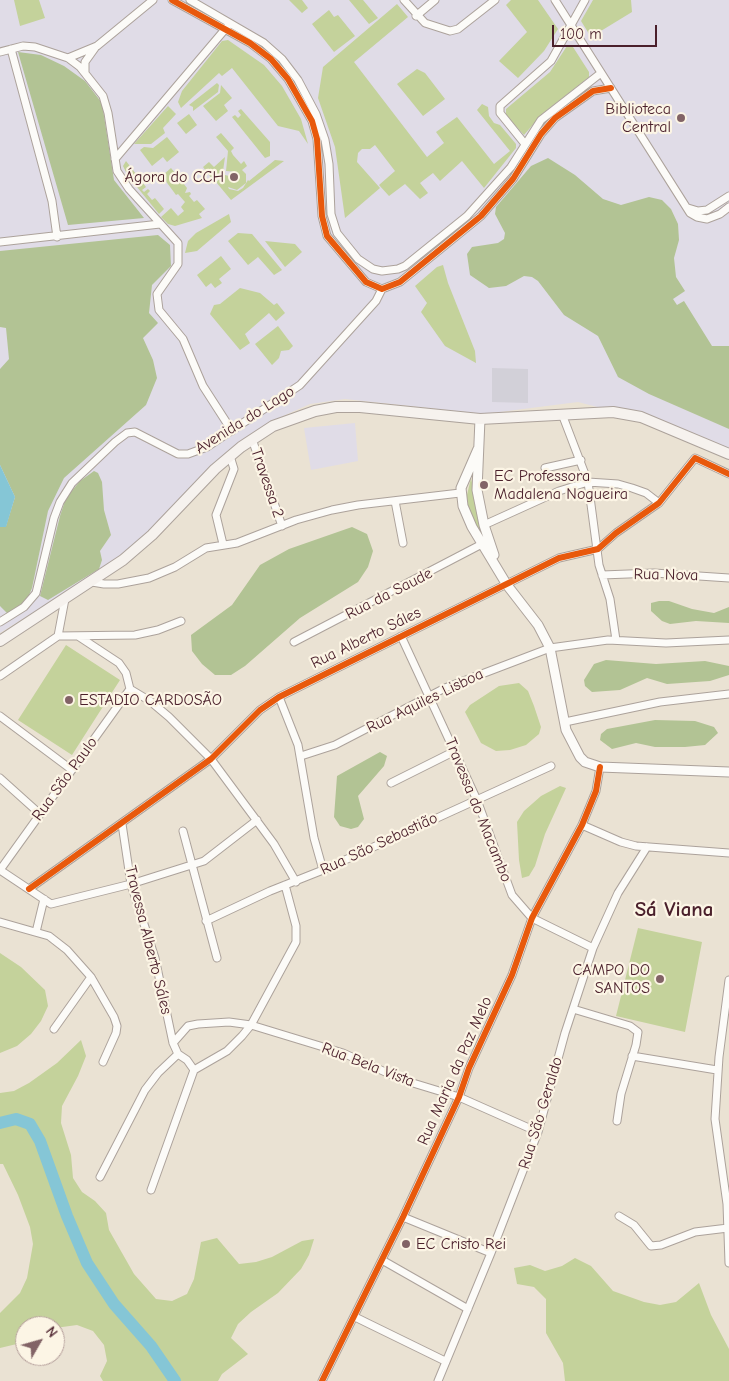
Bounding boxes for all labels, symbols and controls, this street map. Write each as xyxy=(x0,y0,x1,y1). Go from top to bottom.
scale bar xyxy=(554,15,659,47)
text: 100 m xyxy=(560,25,602,43)
place label: Biblioteca Central xyxy=(605,99,671,137)
marker: Biblioteca Central xyxy=(675,112,687,124)
place label: Ágora do CCH xyxy=(125,167,224,187)
marker: Ágora do CCH xyxy=(228,171,240,183)
street label: Avenida do Lago xyxy=(192,382,298,458)
street label: Travessa 2 xyxy=(246,446,288,520)
place label: EC Professora Madalena Nogueira xyxy=(494,466,628,504)
marker: EC Professora Madalena Nogueira xyxy=(478,479,490,491)
street label: Rua da Saude xyxy=(342,564,436,624)
street label: Rua Nova xyxy=(633,565,699,585)
street label: Rua Alberto Sáles xyxy=(308,603,424,673)
street label: Rua Aquiles Lisboa xyxy=(363,664,487,738)
place label: ESTADIO CARDOSÃO xyxy=(79,690,222,710)
marker: ESTADIO CARDOSÃO xyxy=(63,694,75,706)
street label: Rua São Paulo xyxy=(28,733,102,825)
street label: Travessa do Macambo xyxy=(440,735,516,885)
street label: Rua São Sebastião xyxy=(317,808,441,880)
street label: Travessa Alberto Sáles xyxy=(120,864,176,1016)
district label: Sá Viana xyxy=(635,897,713,923)
place label: CAMPO DO SANTOS xyxy=(573,960,650,998)
marker: CAMPO DO SANTOS xyxy=(654,973,666,985)
street label: Rua Maria da Paz Melo xyxy=(414,994,496,1148)
street label: Rua Bela Vista xyxy=(319,1039,417,1091)
street label: Rua São Geraldo xyxy=(515,1055,567,1171)
place label: EC Cristo Rei xyxy=(416,1234,506,1254)
marker: EC Cristo Rei xyxy=(400,1238,412,1250)
north arrow xyxy=(15,1316,65,1366)
text: N xyxy=(42,1323,61,1341)

